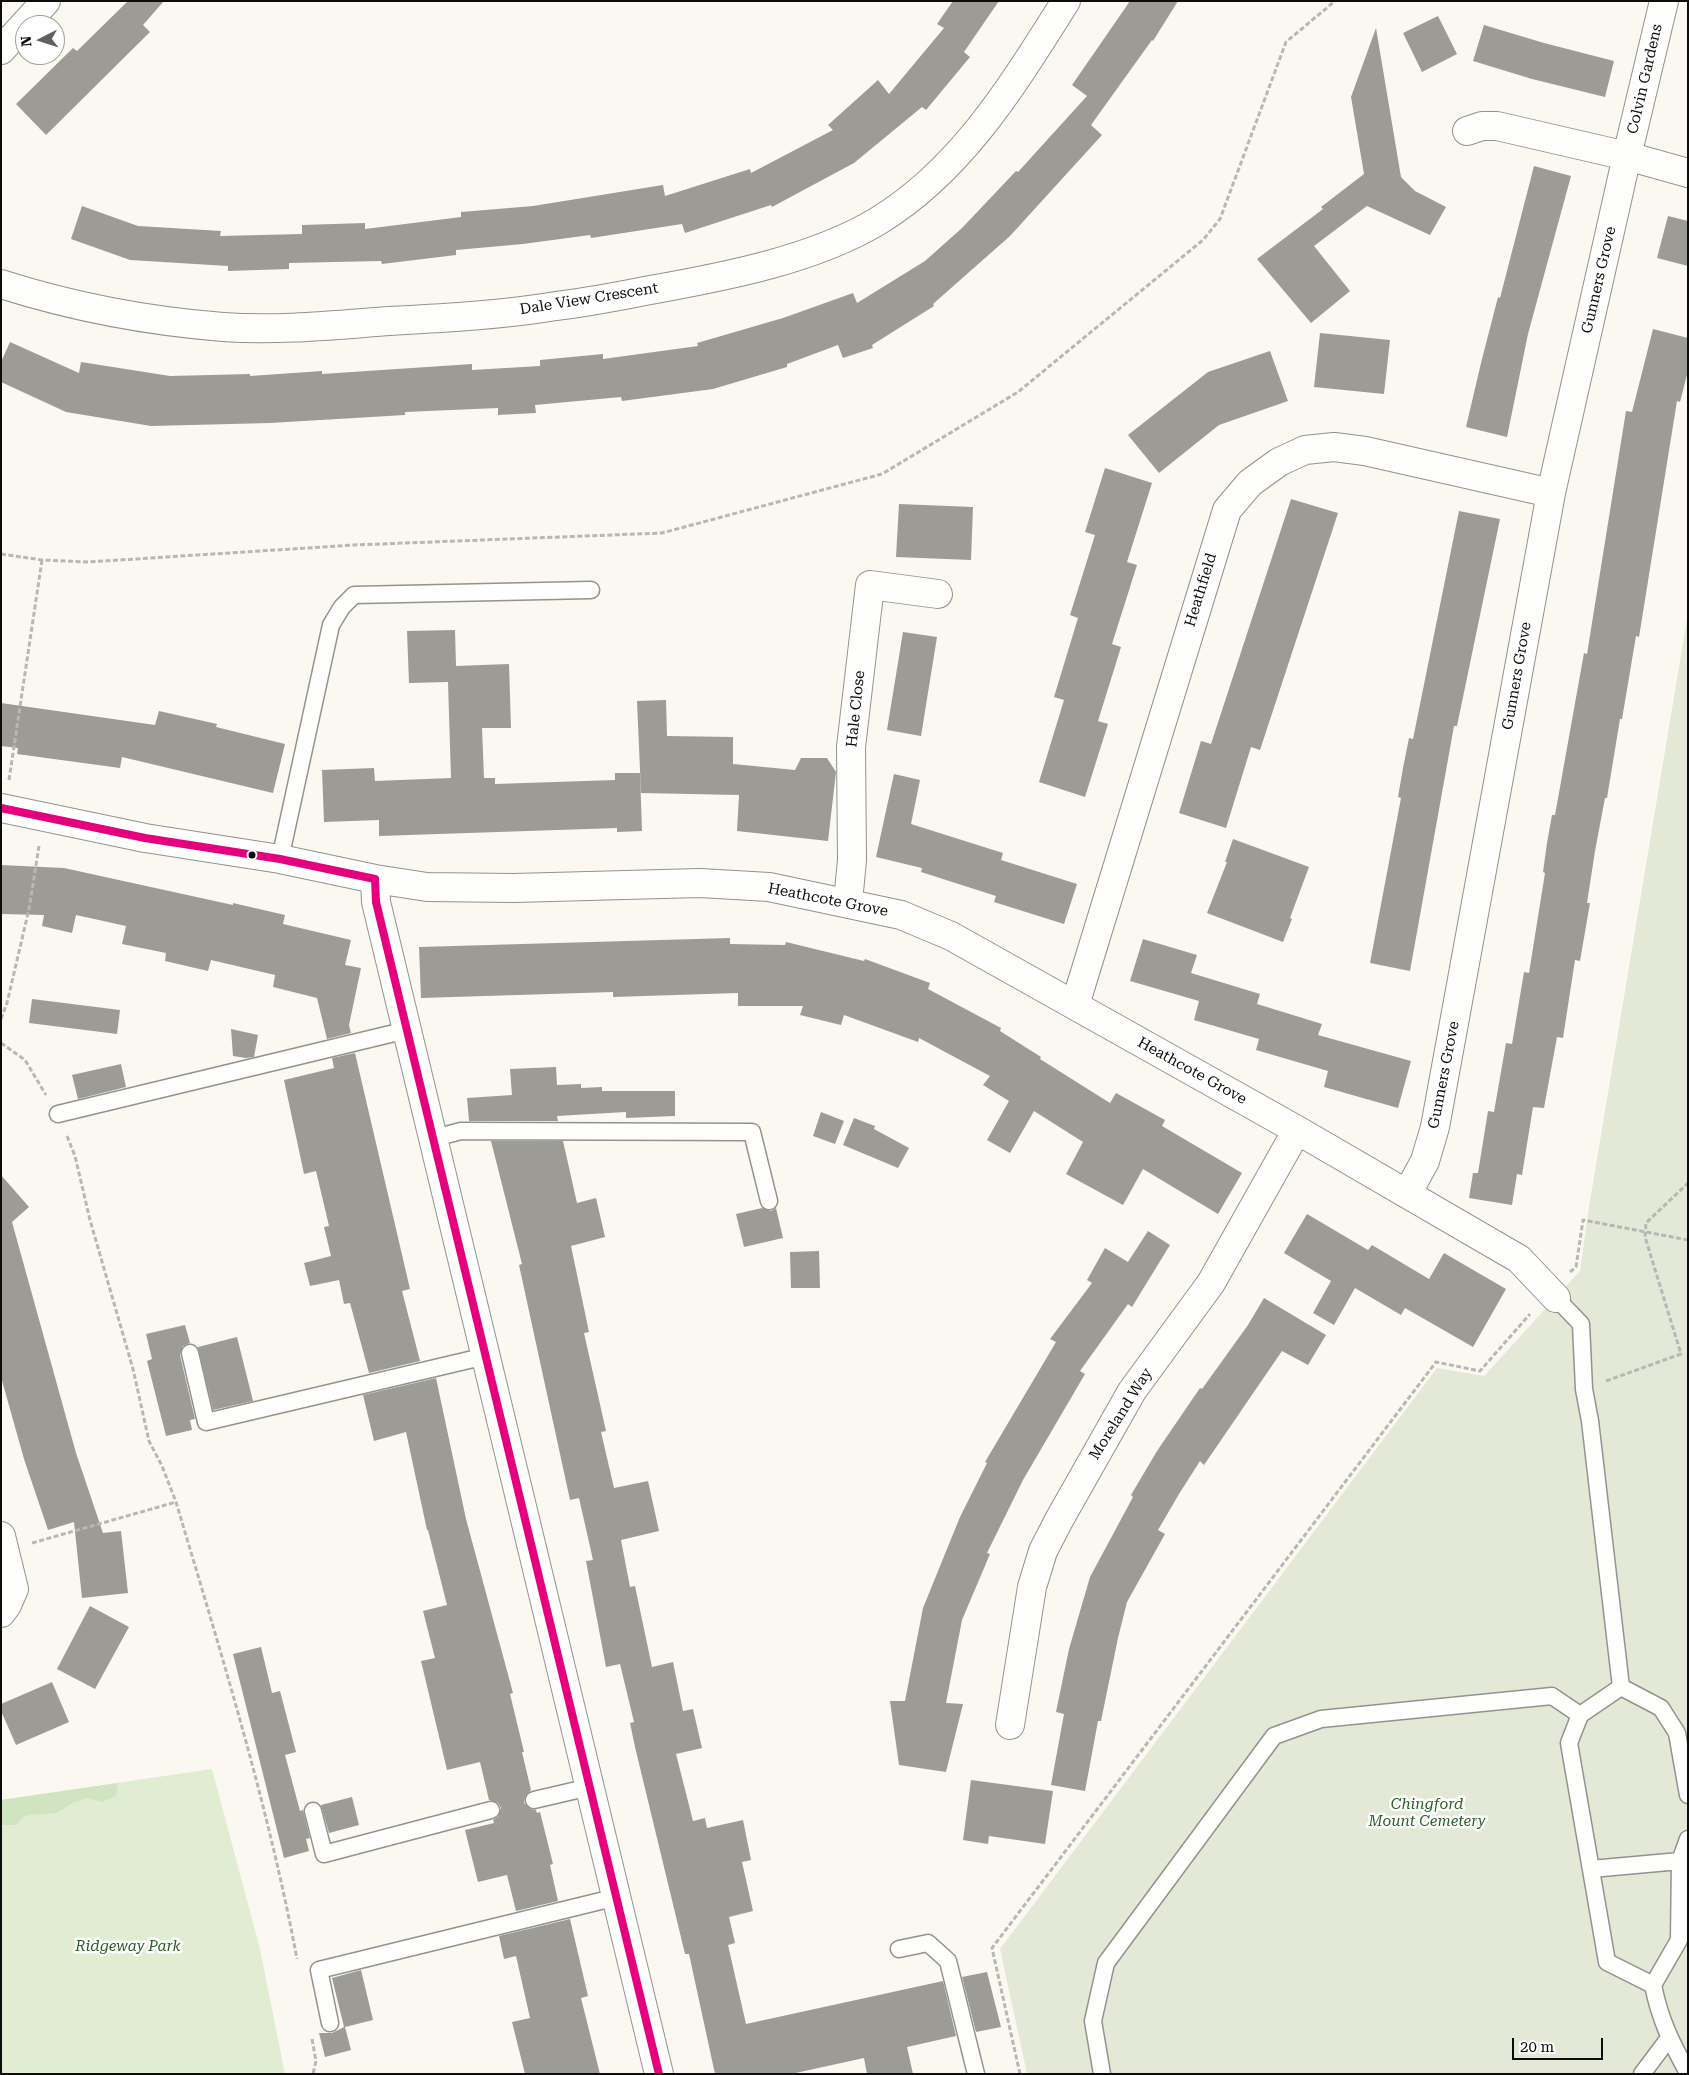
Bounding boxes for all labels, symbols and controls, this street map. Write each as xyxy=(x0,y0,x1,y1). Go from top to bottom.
north arrow xyxy=(15,15,65,65)
street label: Colvin Gardens xyxy=(1624,22,1666,136)
text: N xyxy=(18,35,34,47)
street label: Gunners Grove xyxy=(1578,225,1620,335)
street label: Dale View Crescent xyxy=(518,279,660,319)
street label: Heathfield xyxy=(1181,551,1221,629)
street label: Gunners Grove xyxy=(1499,621,1535,731)
street label: Hale Close xyxy=(843,670,869,748)
unlabelled marker xyxy=(247,850,257,860)
street label: Heathcote Grove xyxy=(766,880,890,920)
street label: Gunners Grove xyxy=(1425,1020,1463,1130)
street label: Heathcote Grove xyxy=(1134,1034,1250,1108)
street label: Moreland Way xyxy=(1086,1365,1156,1463)
park label: Chingford Mount Cemetery xyxy=(1369,1796,1485,1831)
park label: Ridgeway Park xyxy=(75,1938,181,1956)
scale bar xyxy=(1514,2028,1605,2060)
text: 20 m xyxy=(1520,2038,1554,2056)

